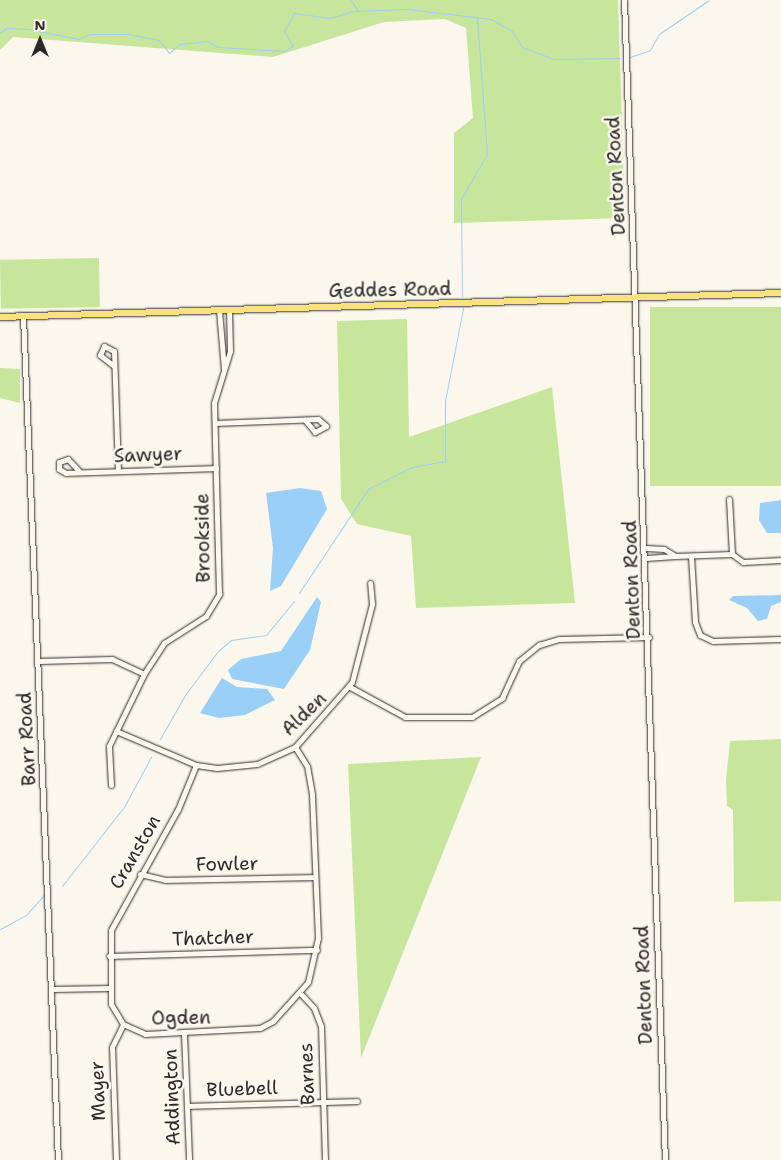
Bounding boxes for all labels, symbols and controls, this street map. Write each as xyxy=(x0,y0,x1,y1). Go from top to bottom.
north arrow xyxy=(15,15,65,65)
text: N xyxy=(34,16,46,34)
street label: Denton Road xyxy=(601,116,631,236)
street label: Geddes Road xyxy=(328,278,452,302)
street label: Sawyer xyxy=(113,442,183,468)
street label: Brookside xyxy=(191,493,215,583)
street label: Denton Road xyxy=(619,520,645,640)
street label: Alden xyxy=(277,687,331,741)
street label: Barr Road xyxy=(13,691,41,787)
street label: Cranston xyxy=(105,811,165,893)
street label: Fowler xyxy=(195,852,259,876)
street label: Thatcher xyxy=(172,925,254,951)
street label: Denton Road xyxy=(631,925,657,1045)
street label: Ogden xyxy=(151,1006,211,1030)
street label: Barnes xyxy=(295,1042,319,1106)
street label: Addington xyxy=(159,1048,185,1146)
street label: Mayer xyxy=(86,1061,110,1121)
street label: Bluebell xyxy=(206,1076,278,1102)

